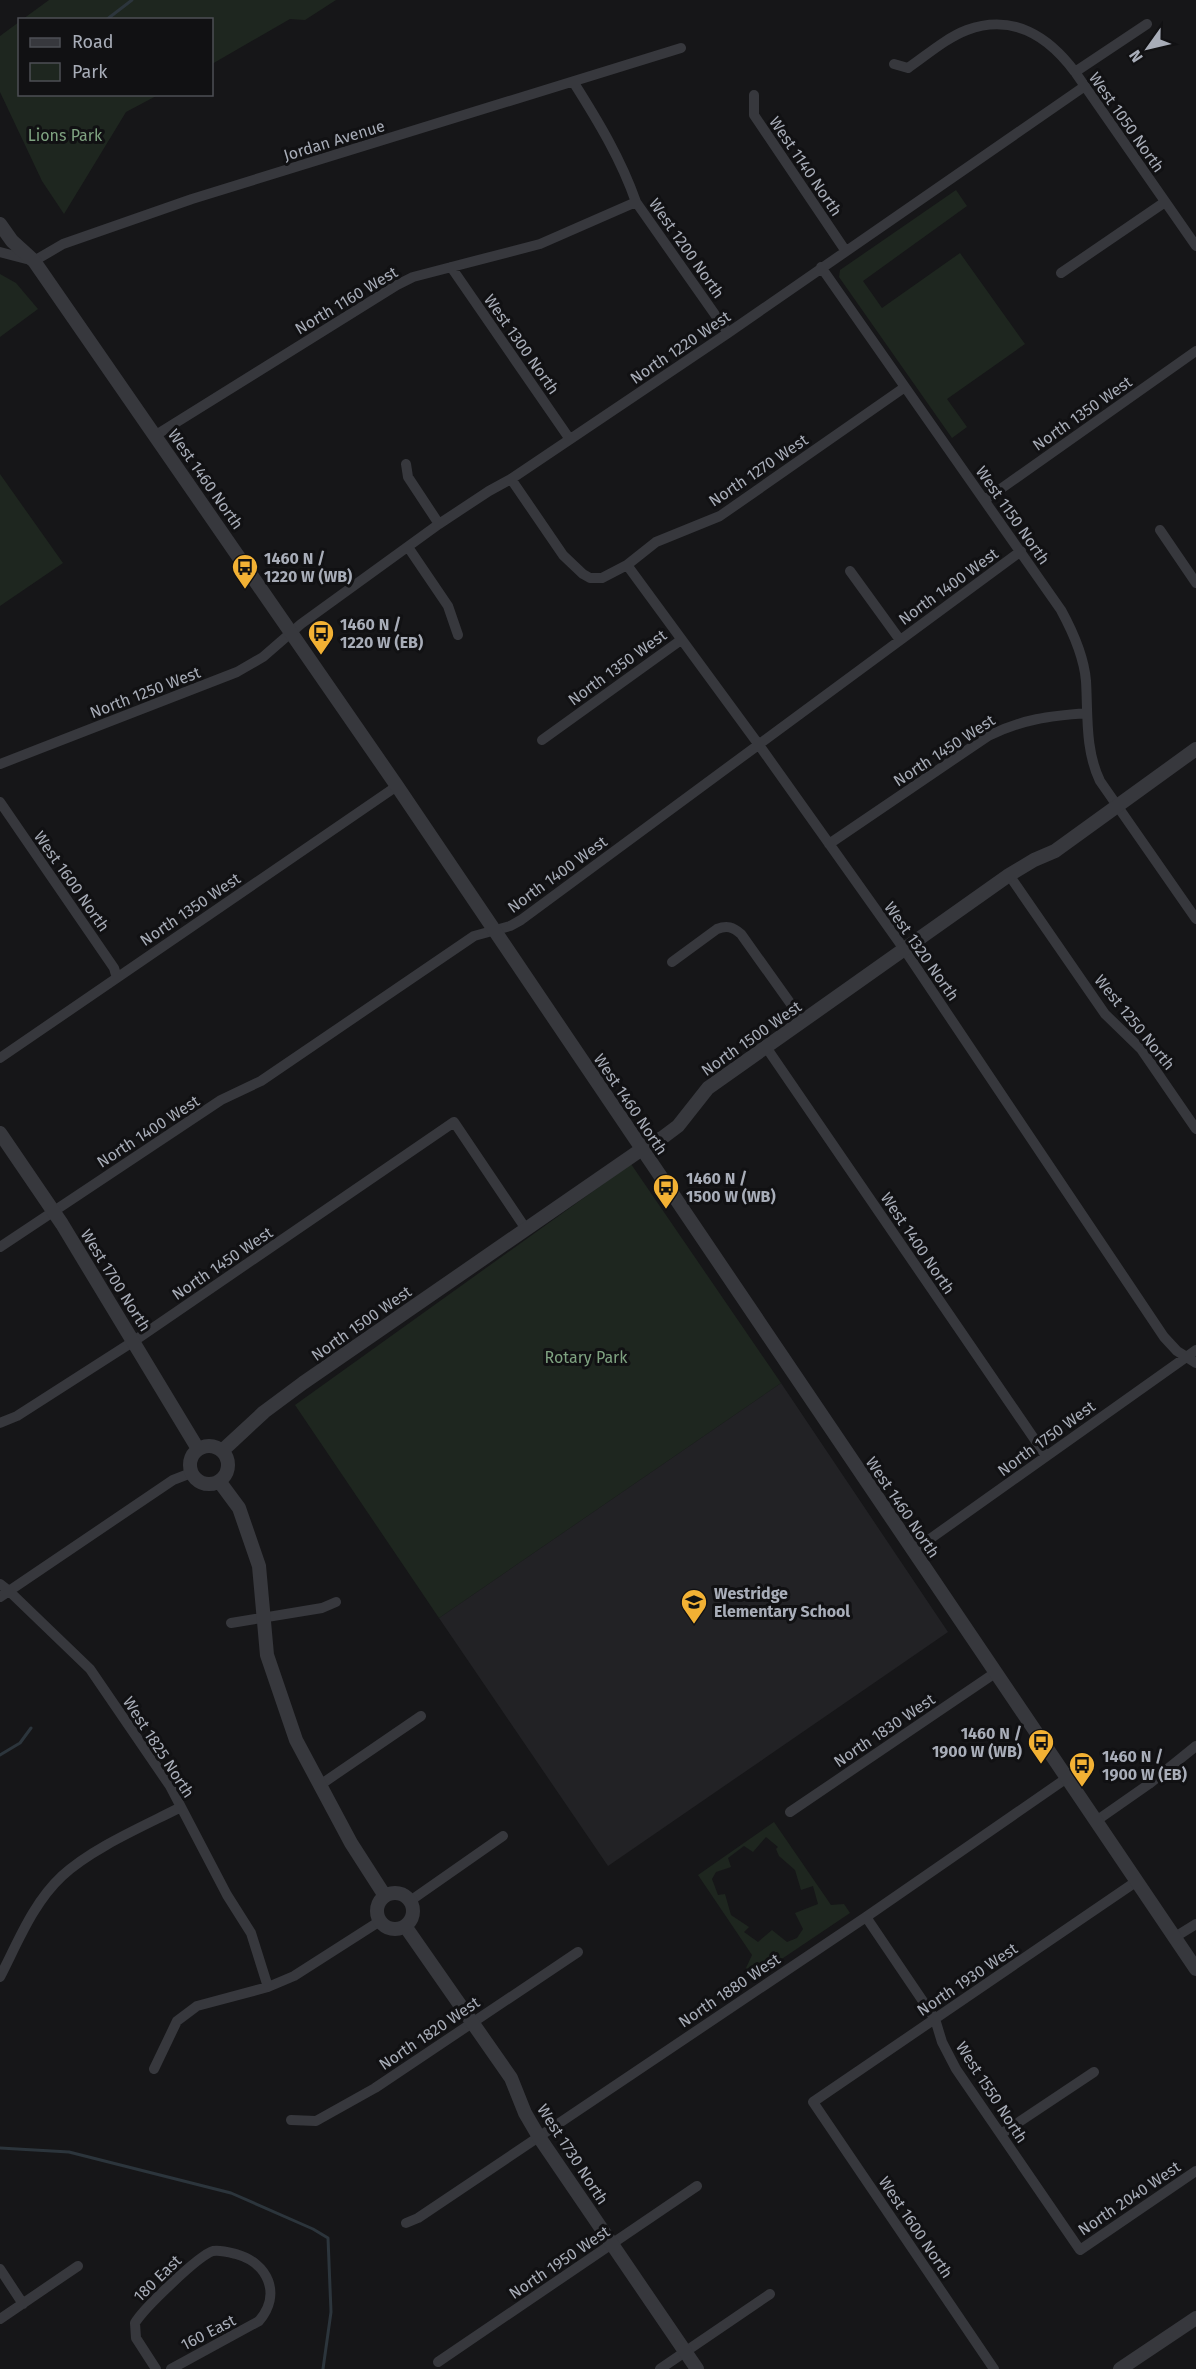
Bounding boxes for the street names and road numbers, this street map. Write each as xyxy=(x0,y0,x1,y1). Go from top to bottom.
street label: West 1050 North xyxy=(1085,69,1168,176)
street label: West 1140 North xyxy=(765,113,846,220)
street label: Jordan Avenue xyxy=(281,116,387,165)
street label: West 1200 North xyxy=(645,195,728,302)
street label: North 1160 West xyxy=(292,262,401,338)
street label: West 1300 North xyxy=(480,291,563,398)
street label: North 1220 West xyxy=(627,307,734,388)
street label: North 1350 West xyxy=(1029,372,1136,455)
street label: West 1460 North xyxy=(164,426,247,533)
street label: North 1270 West xyxy=(705,430,812,511)
street label: West 1150 North xyxy=(972,462,1054,568)
street label: North 1400 West xyxy=(895,544,1002,629)
street label: North 1350 West xyxy=(564,625,670,709)
street label: North 1250 West xyxy=(87,663,203,722)
street label: North 1450 West xyxy=(890,710,999,790)
street label: West 1600 North xyxy=(30,827,113,935)
street label: North 1400 West xyxy=(504,832,611,917)
street label: North 1350 West xyxy=(136,869,244,950)
street label: West 1320 North xyxy=(880,898,963,1005)
street label: West 1250 North xyxy=(1090,971,1179,1074)
street label: North 1500 West xyxy=(698,997,805,1080)
street label: West 1460 North xyxy=(590,1050,671,1159)
street label: North 1400 West xyxy=(93,1091,203,1172)
street label: West 1400 North xyxy=(877,1189,959,1298)
street label: North 1450 West xyxy=(168,1223,276,1304)
street label: West 1700 North xyxy=(77,1226,155,1335)
street label: North 1500 West xyxy=(308,1282,415,1365)
street label: North 1750 West xyxy=(994,1397,1099,1480)
street label: West 1460 North xyxy=(862,1453,943,1562)
street label: North 1830 West xyxy=(830,1689,939,1771)
street label: West 1825 North xyxy=(119,1693,198,1801)
street label: North 1930 West xyxy=(913,1939,1021,2020)
street label: North 1880 West xyxy=(675,1949,784,2031)
street label: North 1820 West xyxy=(375,1993,483,2074)
street label: West 1550 North xyxy=(952,2038,1031,2146)
street label: West 1730 North xyxy=(533,2101,612,2208)
street label: North 2040 West xyxy=(1074,2157,1184,2240)
street label: West 1600 North xyxy=(875,2173,957,2282)
street label: North 1950 West xyxy=(505,2222,613,2303)
street label: 180 East xyxy=(129,2251,185,2306)
street label: 160 East xyxy=(178,2311,239,2354)

